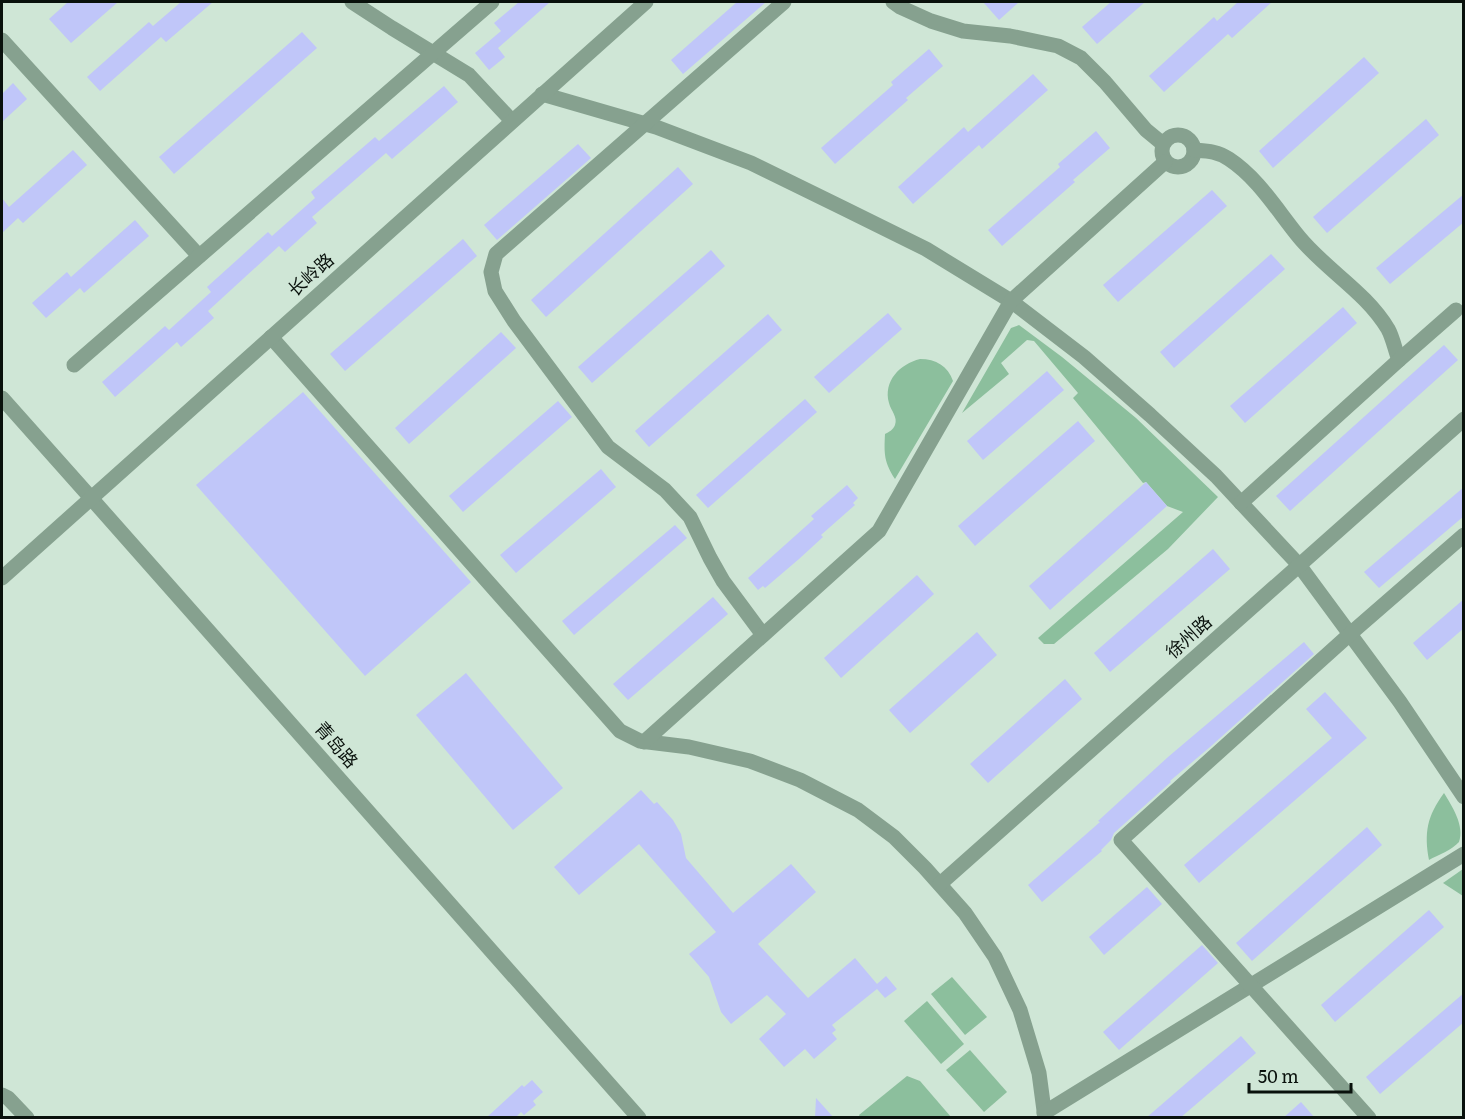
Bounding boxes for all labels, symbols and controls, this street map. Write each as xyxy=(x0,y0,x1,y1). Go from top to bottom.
street label: 长岭路 xyxy=(281,246,339,302)
street label: 徐州路 xyxy=(1159,608,1217,664)
street label: 青岛路 xyxy=(309,715,365,773)
scale bar xyxy=(1249,1056,1351,1094)
text: 50 m xyxy=(1258,1062,1299,1089)

